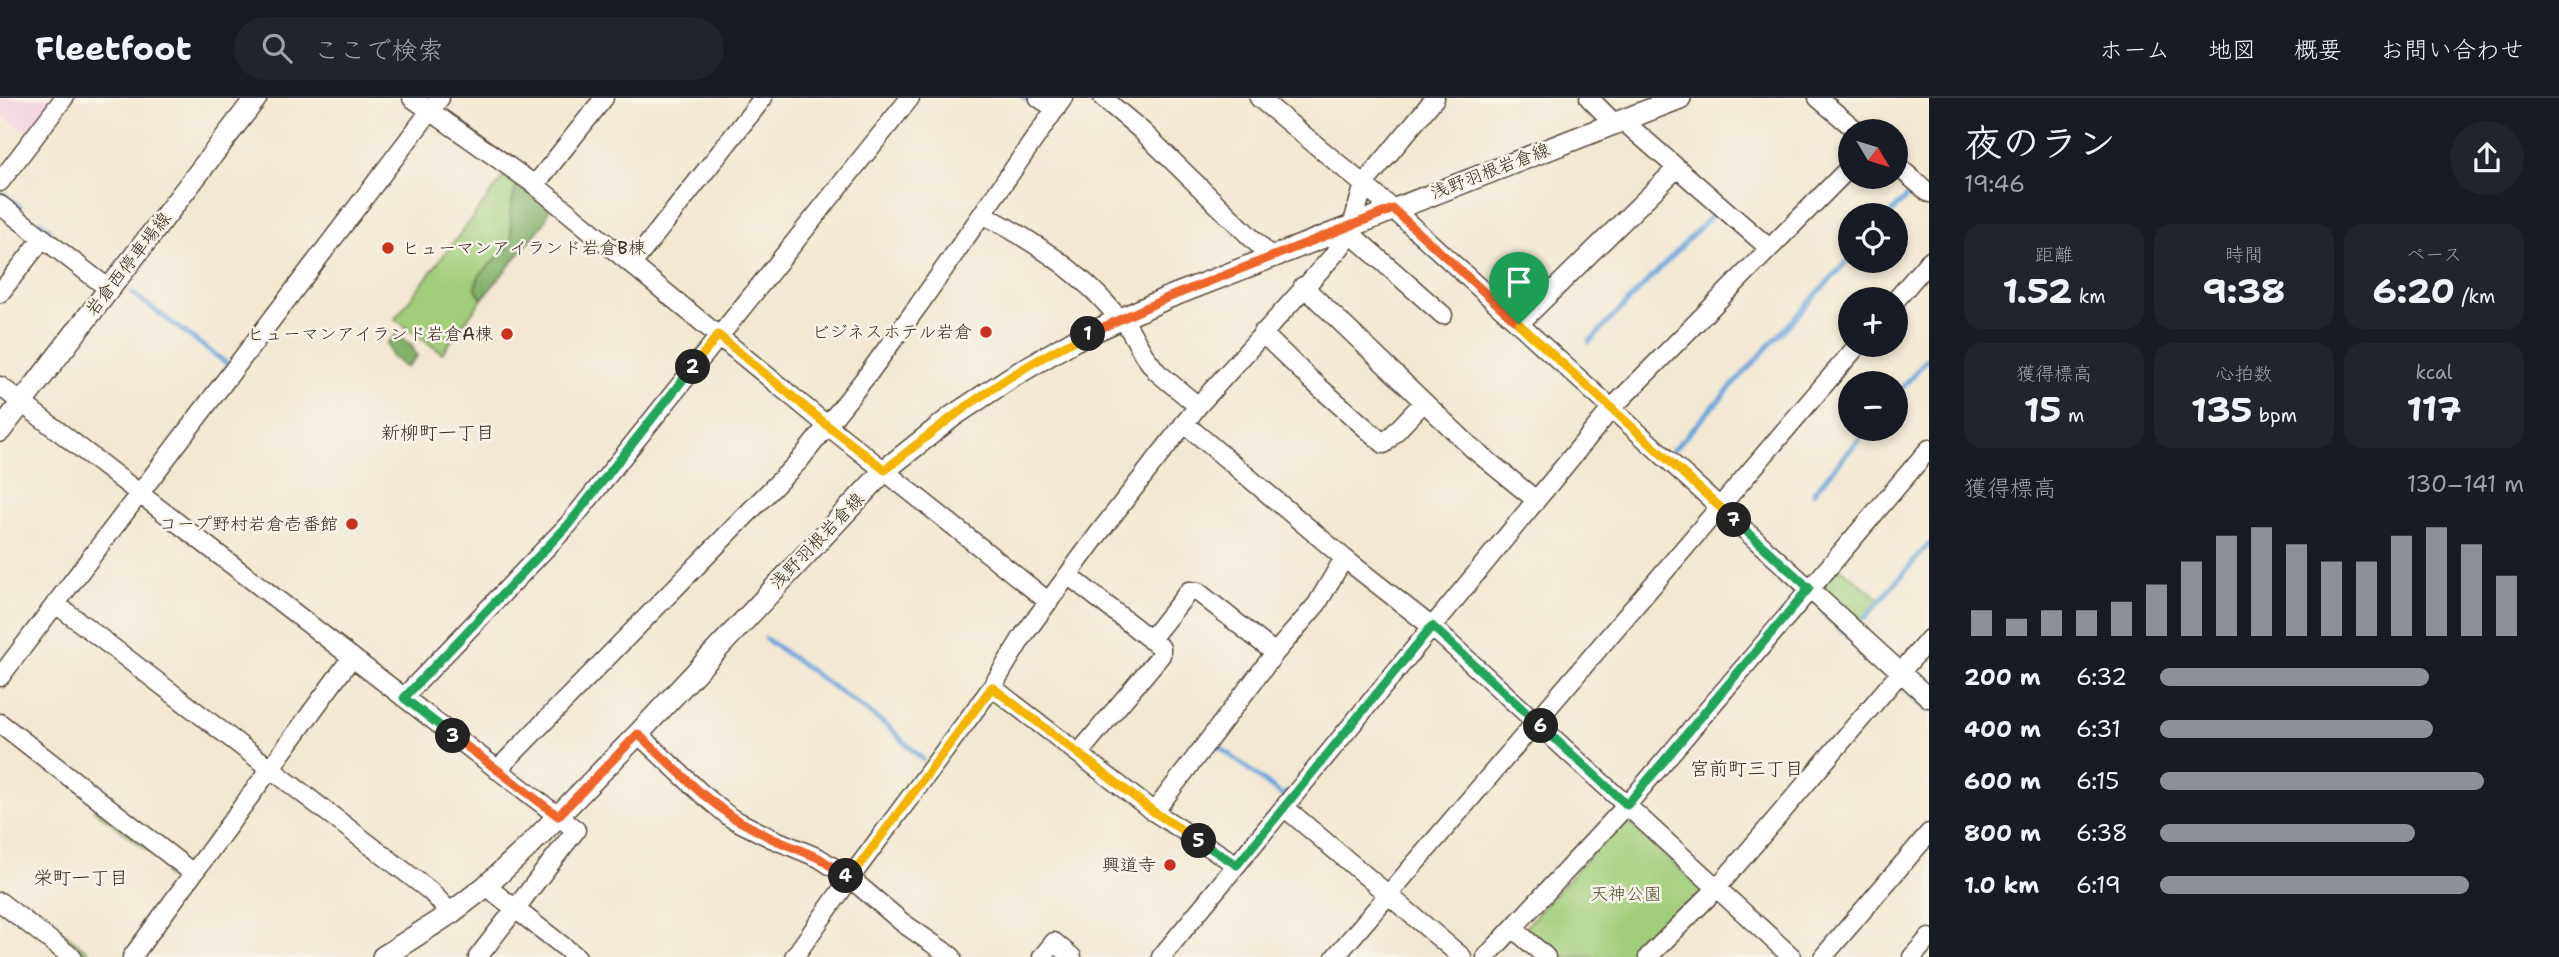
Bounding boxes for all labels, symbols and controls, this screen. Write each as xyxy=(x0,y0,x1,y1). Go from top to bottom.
search box xyxy=(234,17,724,80)
text: Fleetfoot xyxy=(35,26,192,71)
icon: search xyxy=(258,29,296,67)
text: ここで検索 xyxy=(314,32,444,67)
text: ホーム xyxy=(2099,34,2170,66)
text: 地図 xyxy=(2208,34,2256,66)
text: 概要 xyxy=(2294,34,2342,66)
text: お問い合わせ xyxy=(2380,34,2524,66)
text: 夜のラン xyxy=(1964,117,2116,168)
north arrow xyxy=(1838,119,1908,189)
map controls xyxy=(1838,119,1908,441)
button: share xyxy=(2450,121,2524,195)
street label: 浅野羽根岩倉線 xyxy=(1427,137,1553,205)
text: 19:46 xyxy=(1964,169,2025,199)
button: locate xyxy=(1838,203,1908,273)
street label: 岩倉西停車場線 xyxy=(80,207,176,321)
place label: ヒューマンアイランド岩倉B棟 xyxy=(402,236,646,260)
marker: ヒューマンアイランド岩倉B棟 xyxy=(380,240,396,256)
text: 距離 xyxy=(2035,242,2073,267)
text: 時間 xyxy=(2225,242,2263,267)
text: ペース xyxy=(2406,242,2462,267)
pin xyxy=(1489,252,1549,324)
icon: arrive xyxy=(1500,263,1538,301)
text: 1.52 xyxy=(2002,267,2072,314)
text: 9:38 xyxy=(2202,267,2286,314)
text: 6:20 xyxy=(2373,267,2455,314)
text: km xyxy=(2072,284,2106,309)
text: /km xyxy=(2455,284,2495,309)
button: + xyxy=(1838,287,1908,357)
pin: 1 xyxy=(1070,316,1106,352)
place label: ビジネスホテル岩倉 xyxy=(811,320,972,344)
text: 1 xyxy=(1083,321,1092,346)
place label: ヒューマンアイランド岩倉A棟 xyxy=(247,322,493,346)
marker: ビジネスホテル岩倉 xyxy=(978,324,994,340)
marker: ヒューマンアイランド岩倉A棟 xyxy=(499,326,515,342)
pin: 2 xyxy=(676,350,710,384)
text: 2 xyxy=(686,354,699,379)
text: kcal xyxy=(2416,360,2452,385)
text: 獲得標高 xyxy=(2016,361,2092,386)
text: 心拍数 xyxy=(2215,361,2273,386)
button: − xyxy=(1838,371,1908,441)
text: 117 xyxy=(2406,385,2462,432)
text: 15 xyxy=(2024,386,2061,433)
text: 135 xyxy=(2191,386,2252,433)
text: m xyxy=(2061,403,2084,428)
text: bpm xyxy=(2252,403,2297,428)
district label: 新柳町一丁目 xyxy=(381,420,495,445)
text: 130–141 m xyxy=(2407,469,2524,499)
text: 獲得標高 xyxy=(1964,473,2056,503)
street label: 浅野羽根岩倉線 xyxy=(765,487,869,595)
pin: 7 xyxy=(1716,502,1752,538)
text: 7 xyxy=(1727,507,1740,532)
place label: コープ野村岩倉壱番館 xyxy=(159,512,338,536)
marker: コープ野村岩倉壱番館 xyxy=(344,516,360,532)
text: 200 m xyxy=(1964,662,2041,692)
text: 6:32 xyxy=(2076,662,2127,692)
pin: 6 xyxy=(1524,708,1558,744)
text: 6 xyxy=(1534,713,1547,738)
text: 400 m xyxy=(1964,714,2041,744)
text: 6:31 xyxy=(2076,714,2121,744)
pin: 3 xyxy=(435,718,470,754)
text: 3 xyxy=(446,723,459,748)
district label: 宮前町三丁目 xyxy=(1690,756,1804,781)
text: 600 m xyxy=(1964,766,2041,796)
text: 6:15 xyxy=(2076,766,2119,796)
text: 800 m xyxy=(1964,818,2041,848)
text: 6:38 xyxy=(2076,818,2128,848)
pin: 5 xyxy=(1182,824,1216,858)
text: 5 xyxy=(1193,828,1204,853)
place label: 興道寺 xyxy=(1102,853,1156,877)
marker: 興道寺 xyxy=(1162,857,1178,873)
pin: 4 xyxy=(828,858,864,894)
text: 4 xyxy=(839,863,852,888)
district label: 栄町一丁目 xyxy=(33,865,129,890)
text: 1.0 km xyxy=(1964,870,2039,900)
text: 6:19 xyxy=(2076,870,2121,900)
park label: 天神公園 xyxy=(1590,882,1662,906)

